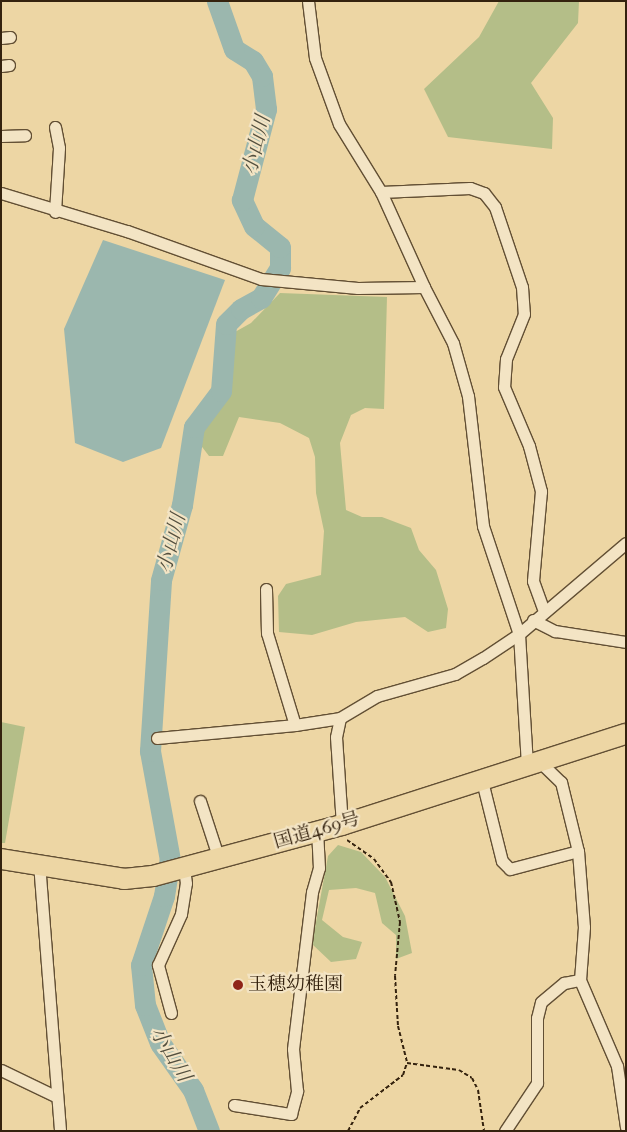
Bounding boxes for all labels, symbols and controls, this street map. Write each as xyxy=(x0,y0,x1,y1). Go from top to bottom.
water label: 小山川 xyxy=(237,113,275,177)
water label: 小山川 xyxy=(152,511,190,575)
street label: 国道469号 xyxy=(271,808,363,854)
place label: 玉穂幼稚園 xyxy=(248,974,343,996)
marker: 玉穂幼稚園 xyxy=(232,979,244,991)
water label: 小山川 xyxy=(145,1022,197,1086)

